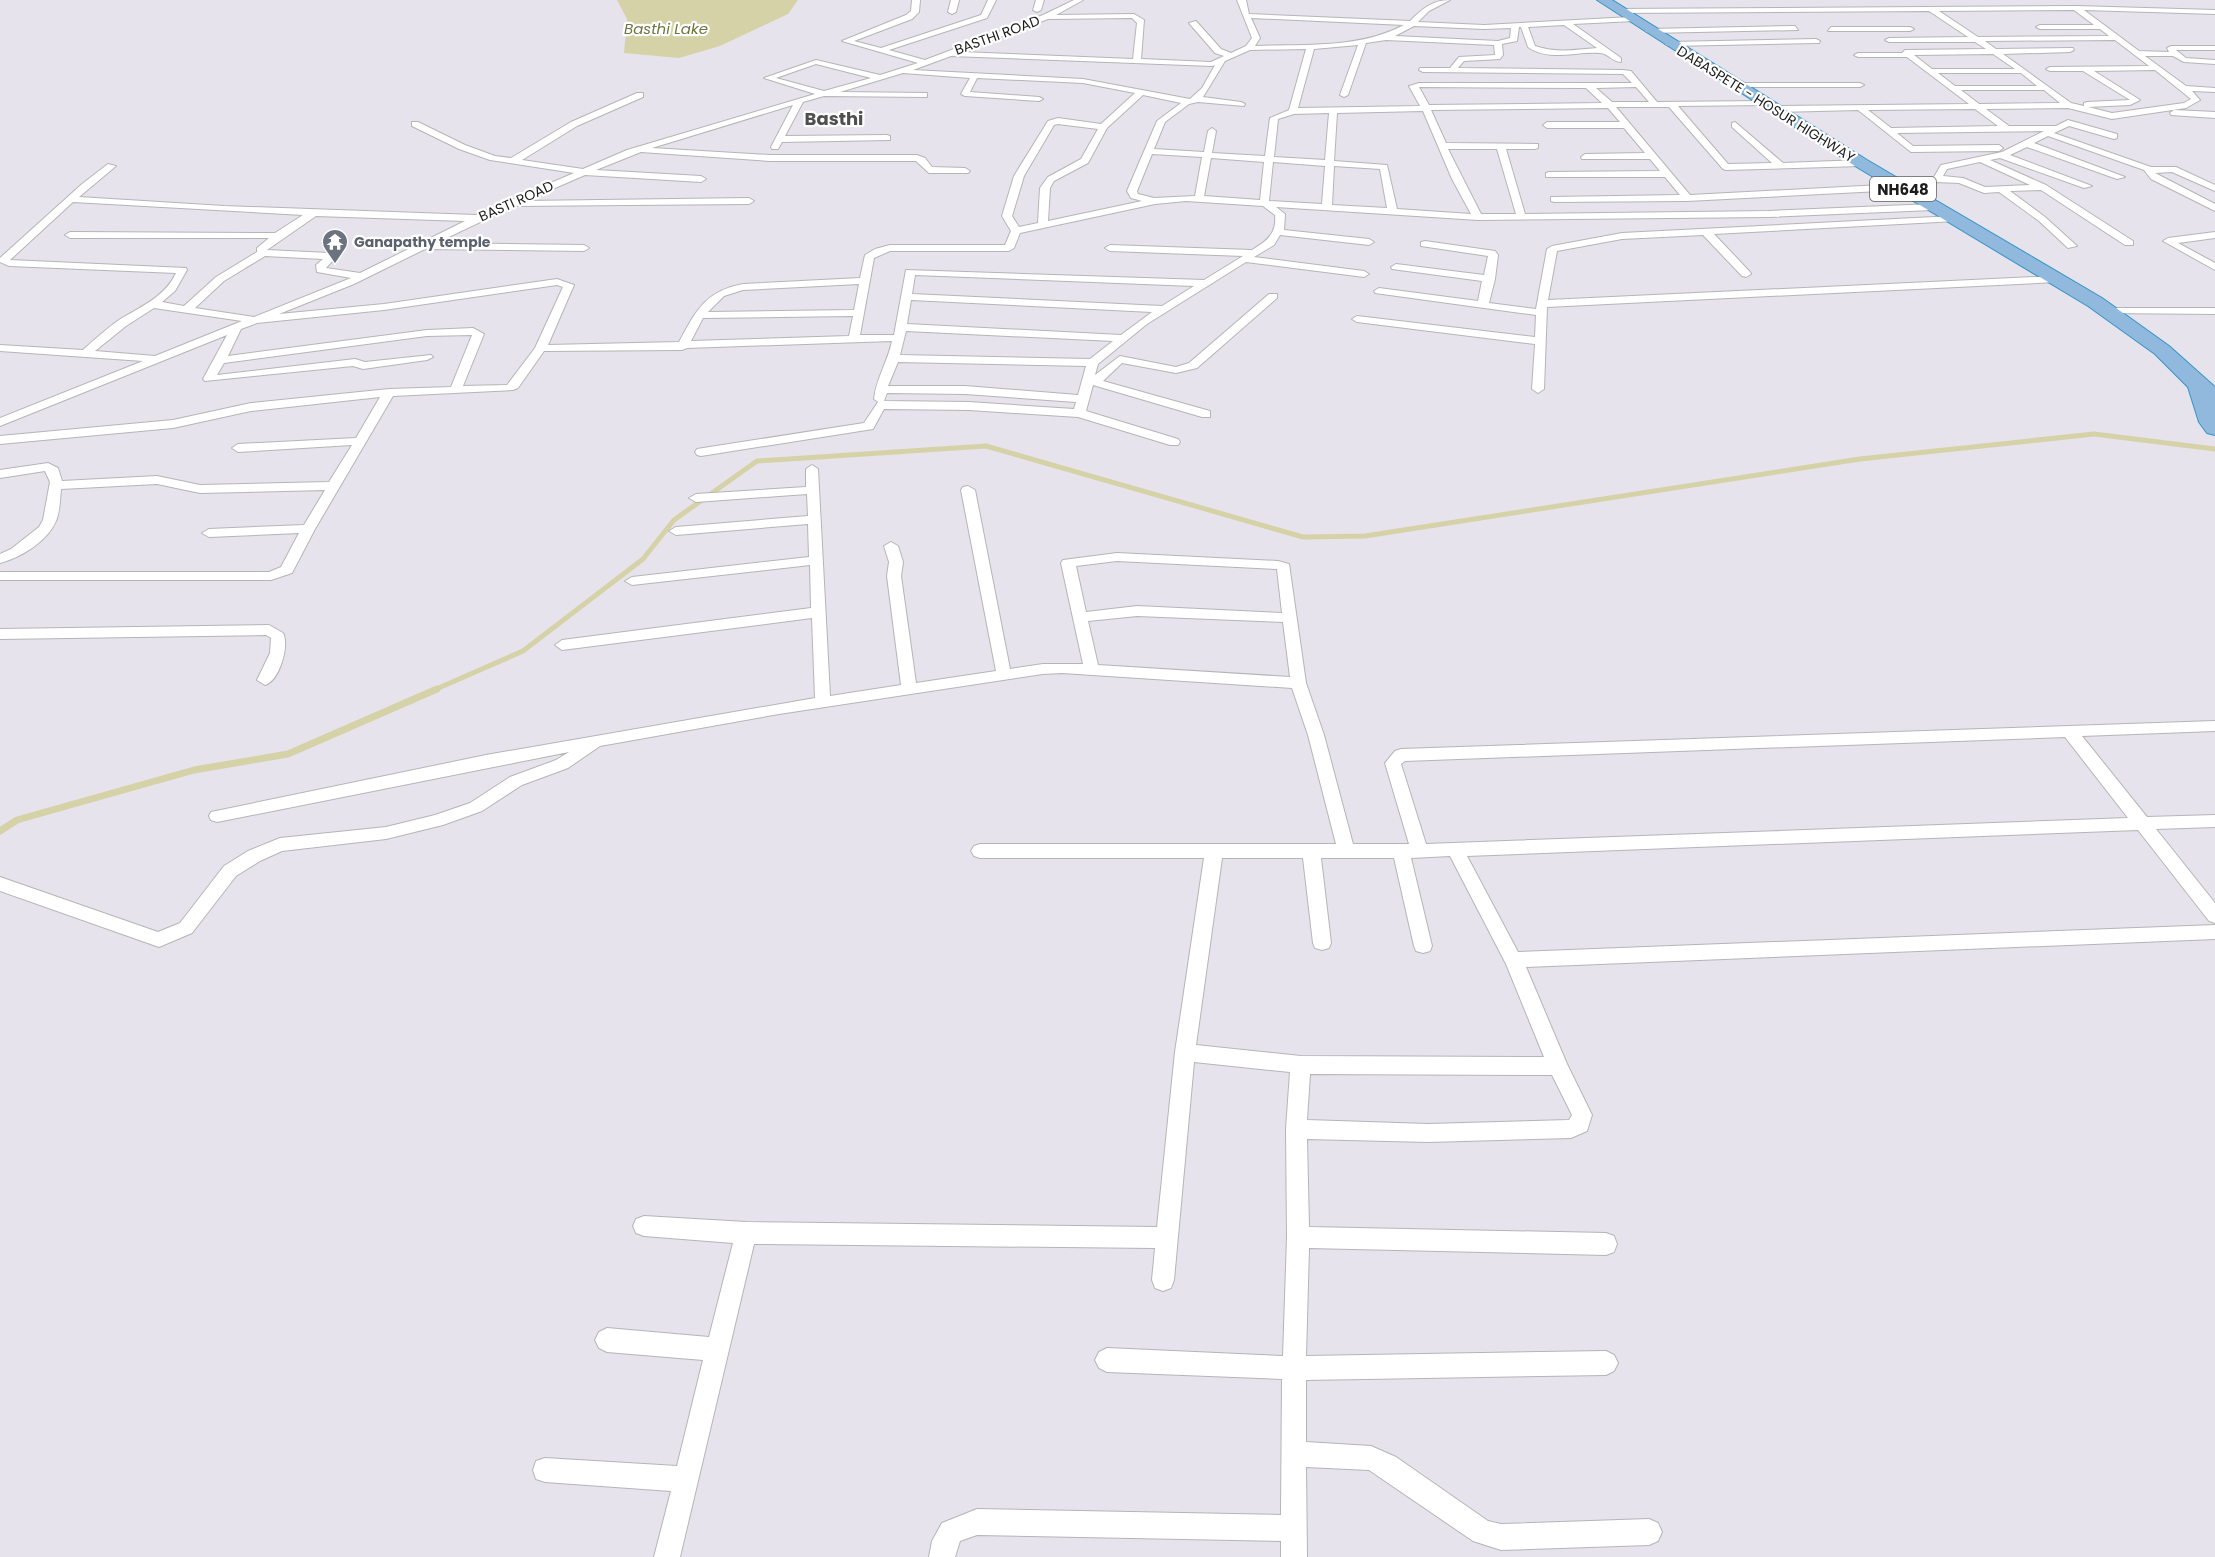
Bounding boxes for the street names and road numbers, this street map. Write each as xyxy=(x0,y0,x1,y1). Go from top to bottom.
street label: BASTHI ROAD xyxy=(952,10,1043,60)
street label: DABASPETE - HOSUR HIGHWAY xyxy=(1673,41,1859,167)
street label: BASTI ROAD xyxy=(475,176,557,226)
road number: NH648 xyxy=(1870,177,1936,201)

